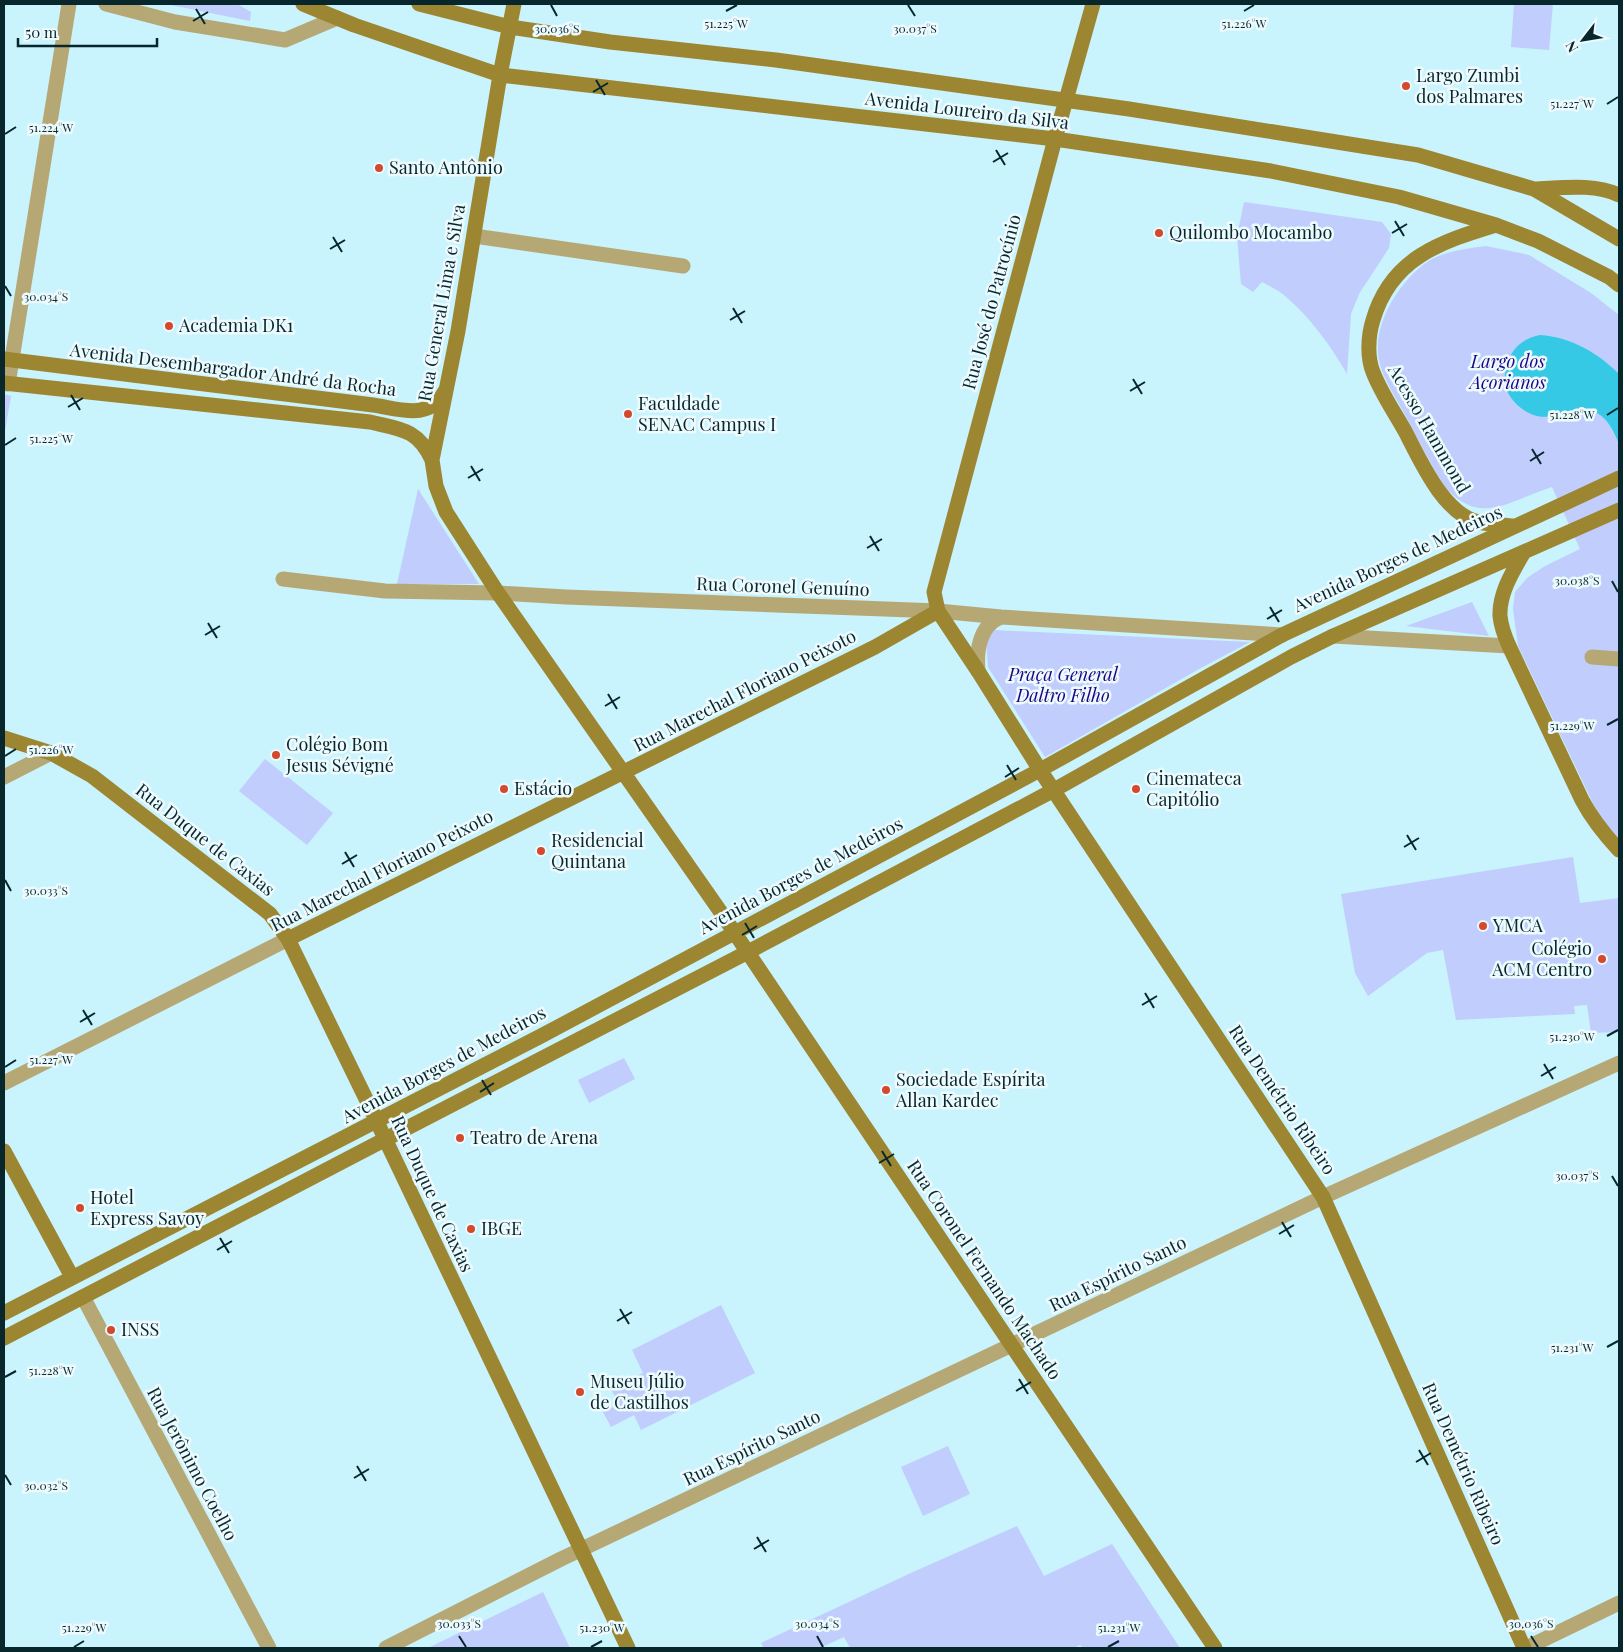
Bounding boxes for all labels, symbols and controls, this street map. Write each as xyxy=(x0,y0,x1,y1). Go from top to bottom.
scale bar xyxy=(18,15,156,47)
text: 51.225°W xyxy=(704,15,748,31)
text: 51.226°W xyxy=(1222,15,1267,31)
north arrow xyxy=(1558,15,1608,65)
text: 30.036°S xyxy=(535,20,579,36)
text: 30.037°S xyxy=(893,20,937,36)
text: 50 m xyxy=(25,22,58,42)
text: N xyxy=(1561,38,1582,56)
place label: Largo Zumbi dos Palmares xyxy=(1416,63,1523,108)
marker: Largo Zumbi dos Palmares xyxy=(1400,80,1412,92)
street label: Avenida Loureiro da Silva xyxy=(863,85,1070,134)
text: 51.227°W xyxy=(1550,95,1594,111)
text: 51.224°W xyxy=(29,119,73,135)
place label: Santo Antônio xyxy=(389,155,503,179)
marker: Santo Antônio xyxy=(373,162,385,174)
street label: Rua General Lima e Silva xyxy=(412,202,470,403)
street label: Rua José do Patrocínio xyxy=(956,211,1026,392)
place label: Quilombo Mocambo xyxy=(1169,220,1332,244)
marker: Quilombo Mocambo xyxy=(1153,227,1165,239)
text: 30.034°S xyxy=(24,288,68,304)
place label: Academia DK1 xyxy=(178,313,294,337)
marker: Academia DK1 xyxy=(163,320,175,332)
street label: Avenida Desembargador André da Rocha xyxy=(68,337,398,401)
park label: Largo dos Açorianos xyxy=(1468,349,1546,394)
street label: Acesso Hammond xyxy=(1383,359,1477,498)
place label: Faculdade SENAC Campus I xyxy=(638,391,776,436)
text: 51.228°W xyxy=(1549,406,1595,422)
marker: Faculdade SENAC Campus I xyxy=(622,408,634,420)
text: 51.225°W xyxy=(29,430,73,446)
street label: Avenida Borges de Medeiros xyxy=(1288,499,1506,618)
street label: Rua Coronel Genuíno xyxy=(696,571,870,601)
text: 30.038°S xyxy=(1555,572,1599,588)
street label: Rua Marechal Floriano Peixoto xyxy=(629,623,860,757)
park label: Praça General Daltro Filho xyxy=(1007,662,1119,707)
text: 51.229°W xyxy=(1550,717,1594,733)
place label: Colégio Bom Jesus Sévigné xyxy=(285,732,394,777)
text: 51.226°W xyxy=(29,741,74,757)
marker: Colégio Bom Jesus Sévigné xyxy=(270,749,282,761)
place label: Cinemateca Capitólio xyxy=(1146,766,1242,811)
place label: Estácio xyxy=(514,776,572,800)
street label: Rua Duque de Caxias xyxy=(131,777,280,901)
marker: Estácio xyxy=(498,783,510,795)
marker: Cinemateca Capitólio xyxy=(1130,783,1142,795)
street label: Rua Marechal Floriano Peixoto xyxy=(266,803,497,937)
street label: Avenida Borges de Medeiros xyxy=(693,811,907,940)
place label: Residencial Quintana xyxy=(551,828,644,873)
marker: Residencial Quintana xyxy=(535,845,547,857)
text: 30.033°S xyxy=(24,882,68,898)
place label: YMCA xyxy=(1492,913,1544,937)
marker: YMCA xyxy=(1477,920,1489,932)
place label: Colégio ACM Centro xyxy=(1491,936,1592,981)
marker: Colégio ACM Centro xyxy=(1596,953,1608,965)
street label: Avenida Borges de Medeiros xyxy=(336,1000,550,1129)
street label: Rua Demétrio Ribeiro xyxy=(1224,1020,1342,1179)
text: 51.230°W xyxy=(1549,1028,1595,1044)
text: 51.227°W xyxy=(29,1051,73,1067)
place label: Sociedade Espírita Allan Kardec xyxy=(895,1067,1046,1112)
marker: Sociedade Espírita Allan Kardec xyxy=(880,1084,892,1096)
street label: Rua Duque de Caxias xyxy=(386,1111,480,1276)
place label: Teatro de Arena xyxy=(470,1125,598,1149)
marker: Teatro de Arena xyxy=(454,1132,466,1144)
street label: Rua Coronel Fernando Machado xyxy=(902,1155,1068,1384)
text: 30.037°S xyxy=(1555,1167,1599,1183)
place label: Hotel Express Savoy xyxy=(90,1185,204,1230)
marker: Hotel Express Savoy xyxy=(74,1202,86,1214)
place label: IBGE xyxy=(481,1216,522,1240)
marker: IBGE xyxy=(465,1223,477,1235)
street label: Rua Espírito Santo xyxy=(1045,1229,1190,1317)
place label: INSS xyxy=(121,1317,159,1341)
marker: INSS xyxy=(105,1324,117,1336)
text: 51.231°W xyxy=(1551,1339,1594,1355)
text: 51.228°W xyxy=(28,1362,74,1378)
place label: Museu Júlio de Castilhos xyxy=(590,1369,689,1414)
street label: Rua Demétrio Ribeiro xyxy=(1417,1379,1511,1549)
street label: Rua Jerônimo Coelho xyxy=(142,1382,244,1545)
marker: Museu Júlio de Castilhos xyxy=(574,1386,586,1398)
street label: Rua Espírito Santo xyxy=(679,1403,824,1491)
text: 30.032°S xyxy=(24,1477,68,1493)
text: 30.033°S xyxy=(437,1615,481,1631)
text: 30.034°S xyxy=(795,1615,839,1631)
text: 30.036°S xyxy=(1509,1615,1553,1631)
text: 51.229°W xyxy=(62,1619,106,1635)
text: 51.230°W xyxy=(579,1619,625,1635)
text: 51.231°W xyxy=(1098,1619,1141,1635)

